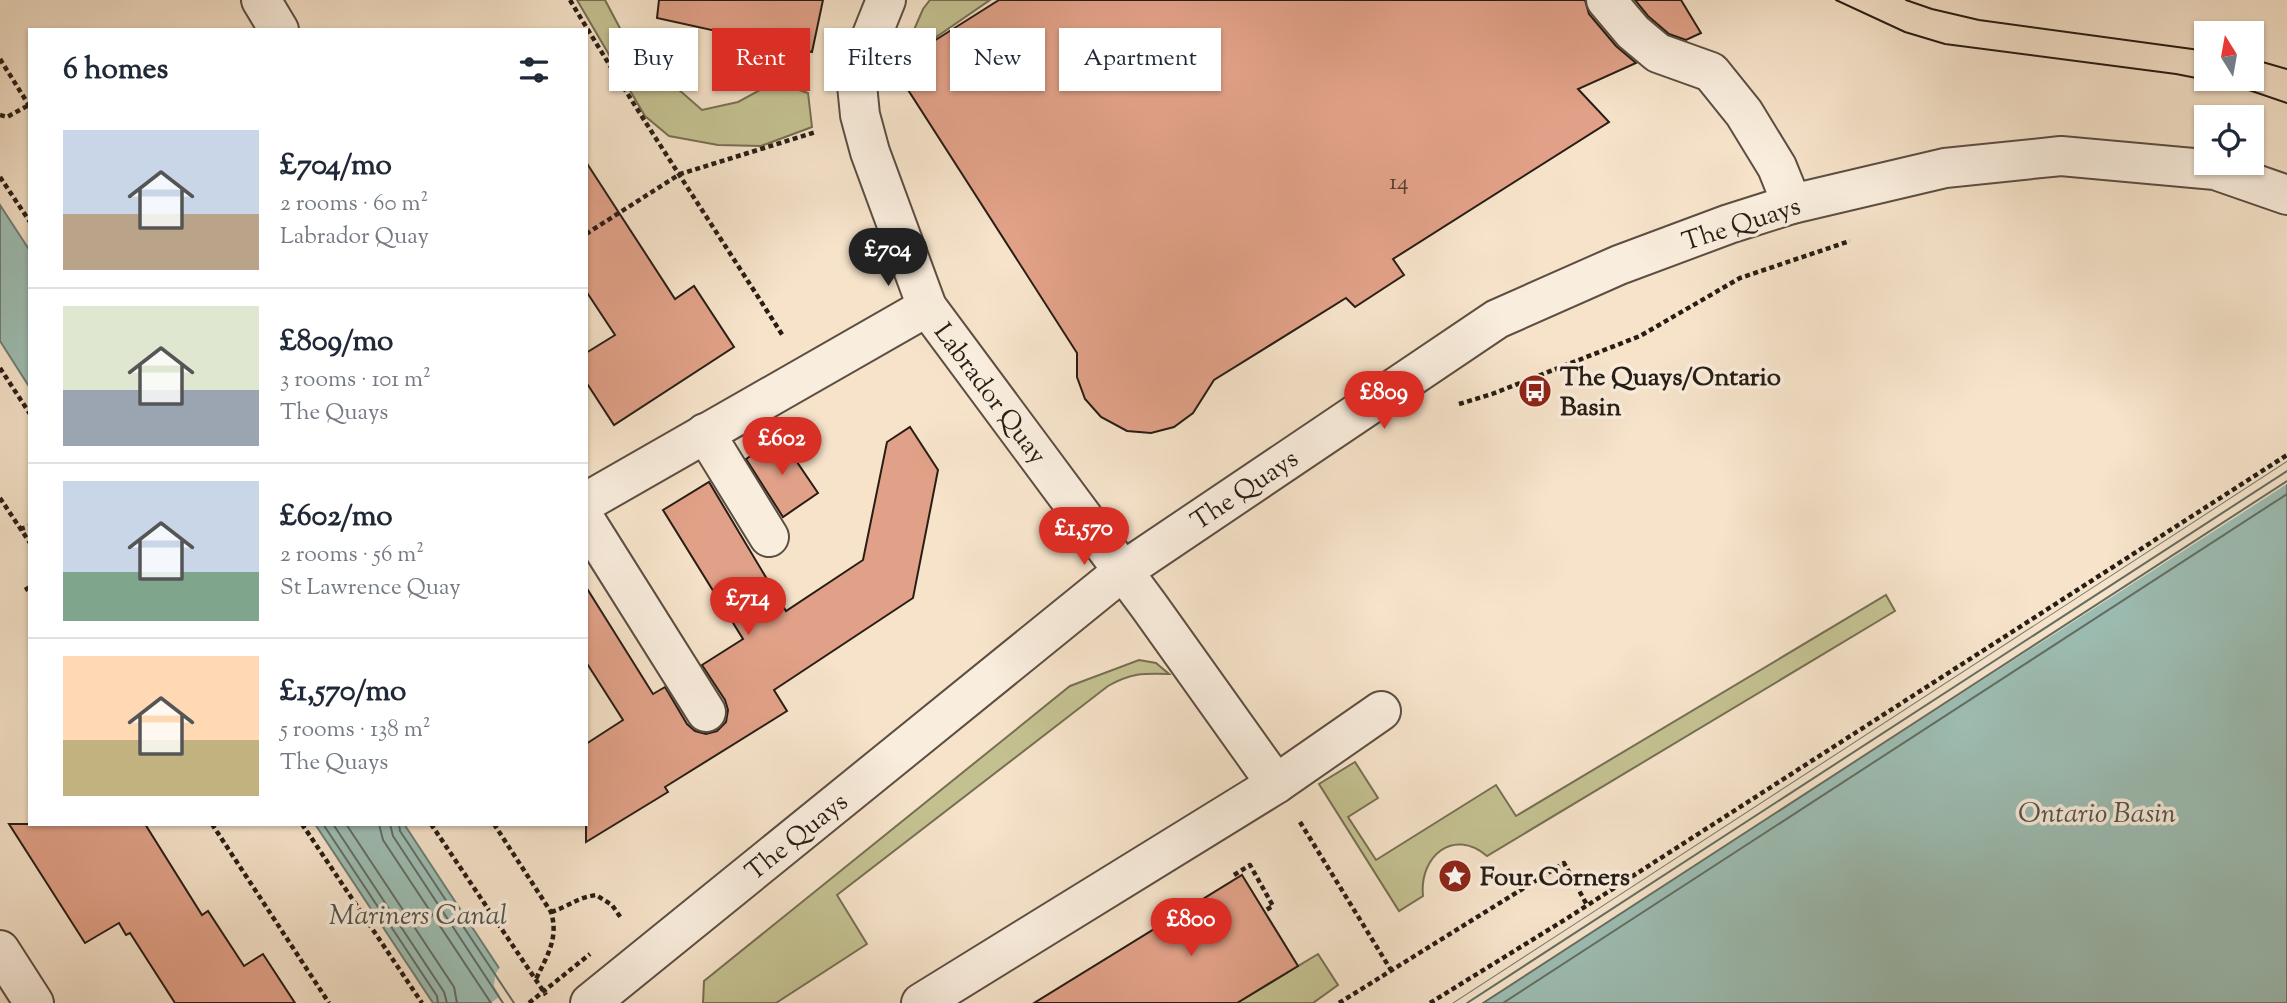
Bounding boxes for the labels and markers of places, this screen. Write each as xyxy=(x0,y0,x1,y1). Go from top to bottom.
pin: £704 xyxy=(847,229,929,288)
place label: The Quays/Ontario Basin xyxy=(1560,360,1781,427)
pin: £809 xyxy=(1343,372,1425,431)
bus stop icon: The Quays/Ontario Basin xyxy=(1516,372,1554,410)
pin: £602 xyxy=(741,418,823,477)
pin: £1,570 xyxy=(1027,508,1141,567)
pin: £714 xyxy=(707,578,789,637)
place icon: Four Corners xyxy=(1436,857,1474,895)
place label: Four Corners xyxy=(1480,860,1630,897)
pin: £800 xyxy=(1150,898,1232,958)

